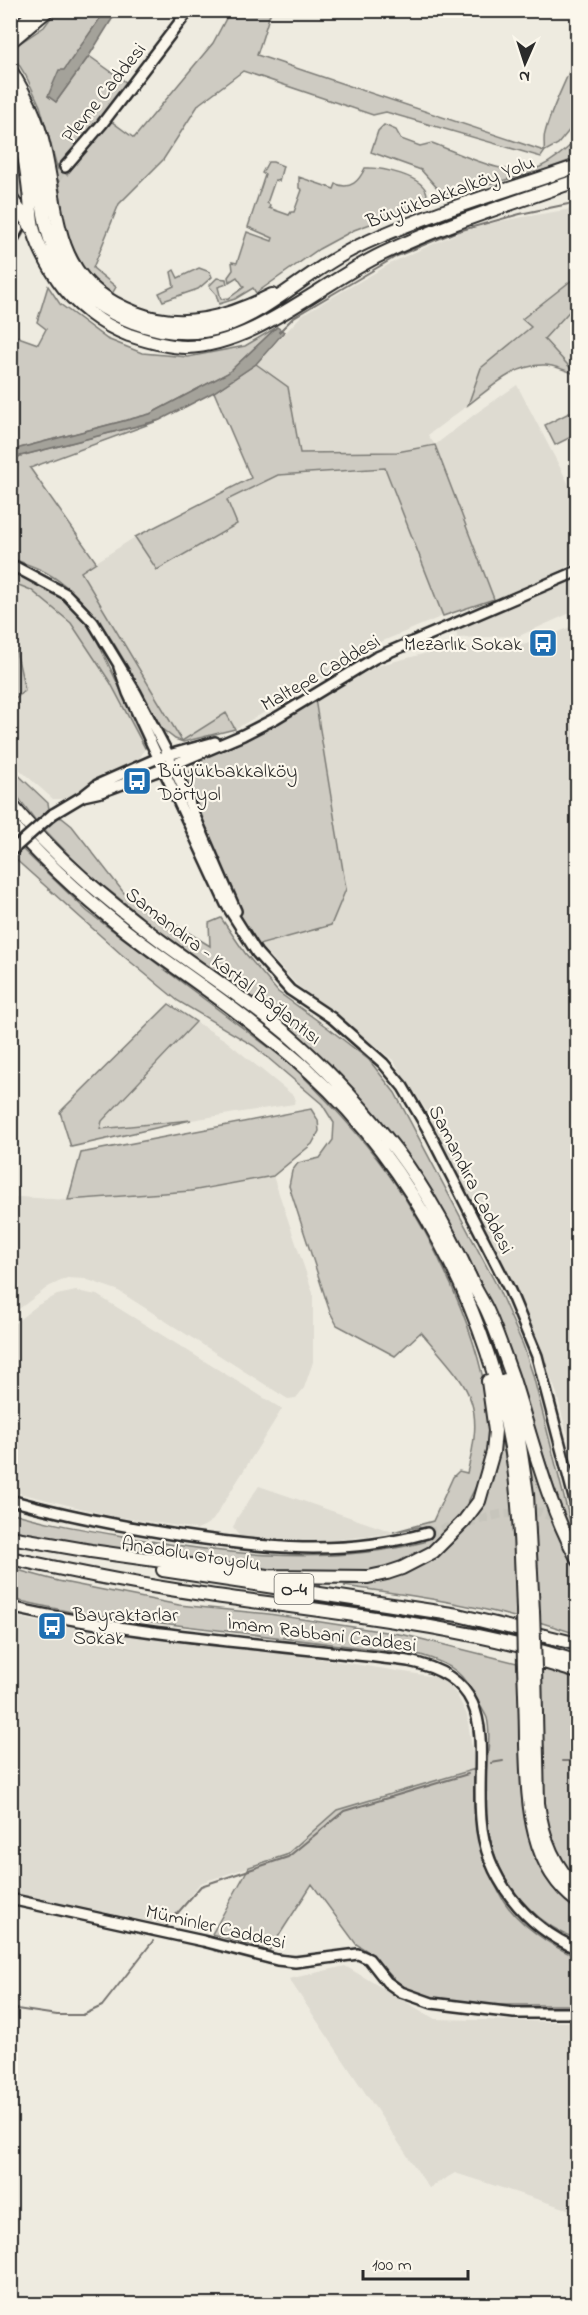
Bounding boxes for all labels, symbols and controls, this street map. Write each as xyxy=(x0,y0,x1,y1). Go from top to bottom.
north arrow xyxy=(495,33,555,93)
street label: Plevne Caddesi xyxy=(56,37,154,150)
text: N xyxy=(518,64,530,88)
street label: Büyükbakkalköy Yolu xyxy=(362,149,539,238)
bus stop icon: Mezarlık Sokak xyxy=(527,627,559,659)
street label: Maltepe Caddesi xyxy=(256,628,386,720)
place label: Mezarlık Sokak xyxy=(404,631,522,660)
place label: Büyükbakkalköy Dörtyol xyxy=(157,758,297,810)
bus stop icon: Büyükbakkalköy Dörtyol xyxy=(121,765,153,797)
street label: Samandıra - Kartal Bağlantısı xyxy=(117,881,327,1054)
street label: Samandıra Caddesi xyxy=(420,1101,520,1260)
street label: Anadolu Otoyolu xyxy=(119,1530,262,1581)
road number: O-4 xyxy=(274,1574,314,1604)
place label: Bayraktarlar Sokak xyxy=(72,1602,179,1654)
bus stop icon: Bayraktarlar Sokak xyxy=(36,1610,68,1642)
street label: İmam Rabbani Caddesi xyxy=(226,1610,418,1661)
street label: Müminler Caddesi xyxy=(142,1898,288,1959)
scale bar xyxy=(363,2243,468,2281)
text: 100 m xyxy=(372,2253,412,2279)

